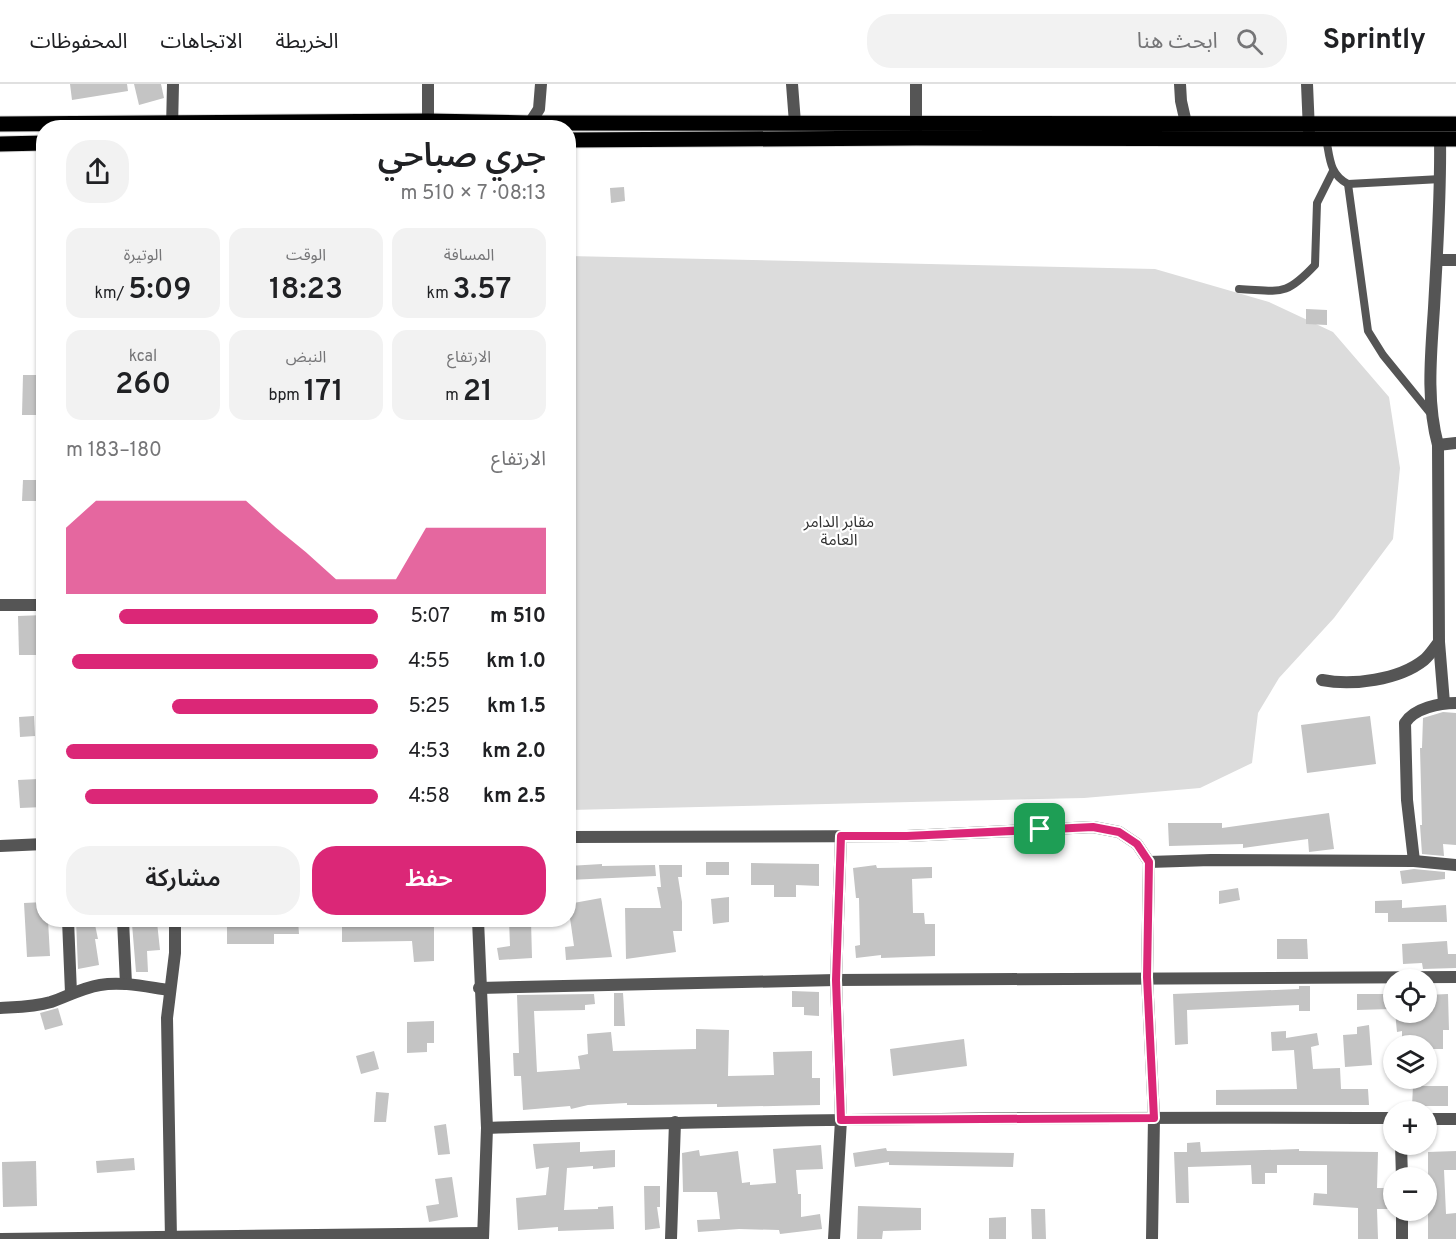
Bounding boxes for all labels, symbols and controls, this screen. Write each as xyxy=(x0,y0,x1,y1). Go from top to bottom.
search box xyxy=(867,14,1287,68)
text: Sprintly xyxy=(1323,23,1426,59)
icon: search xyxy=(1233,25,1266,58)
text: المحفوظات xyxy=(30,29,127,56)
text: الاتجاهات xyxy=(160,29,242,56)
text: الخريطة xyxy=(275,29,338,56)
text: ابحث هنا xyxy=(1137,29,1218,56)
text: جري صباحي xyxy=(378,137,546,179)
button: share xyxy=(66,140,129,203)
text: 08:13 · 7 × 510 m xyxy=(400,181,546,207)
text: الوتيرة xyxy=(124,246,162,266)
text: الوقت xyxy=(286,246,326,266)
text: المسافة xyxy=(444,246,494,266)
text: 5:09 xyxy=(128,272,192,309)
text: 18:23 xyxy=(269,272,343,309)
text: 3.57 xyxy=(453,272,511,309)
text: /km xyxy=(94,284,128,304)
text: km xyxy=(427,284,453,304)
text: kcal xyxy=(129,347,157,367)
text: النبض xyxy=(286,348,326,368)
text: الارتفاع xyxy=(447,348,491,368)
text: 260 xyxy=(115,367,171,404)
text: 171 xyxy=(304,374,344,411)
text: 21 xyxy=(463,374,493,411)
text: bpm xyxy=(268,386,304,406)
text: m xyxy=(445,386,463,406)
text: 180–183 m xyxy=(66,438,162,464)
text: الارتفاع xyxy=(491,447,546,473)
park label: مقابر الدامر العامة xyxy=(803,513,874,551)
text: 5:07 xyxy=(410,604,450,630)
text: 510 m xyxy=(490,604,546,630)
text: 4:55 xyxy=(408,649,450,675)
text: 1.0 km xyxy=(486,649,546,675)
text: 5:25 xyxy=(408,694,450,720)
text: 1.5 km xyxy=(487,694,546,720)
text: 4:53 xyxy=(409,739,450,765)
text: 2.0 km xyxy=(482,739,546,765)
text: 4:58 xyxy=(408,784,450,810)
text: 2.5 km xyxy=(483,784,546,810)
pin xyxy=(1014,803,1065,854)
icon: arrive xyxy=(1023,812,1056,845)
button: مشاركة xyxy=(66,846,300,915)
button: حفظ xyxy=(312,846,546,915)
map controls xyxy=(1383,969,1437,1221)
button: locate xyxy=(1383,969,1437,1023)
button: layers xyxy=(1383,1035,1437,1089)
button: + xyxy=(1383,1101,1437,1155)
button: − xyxy=(1383,1167,1437,1221)

